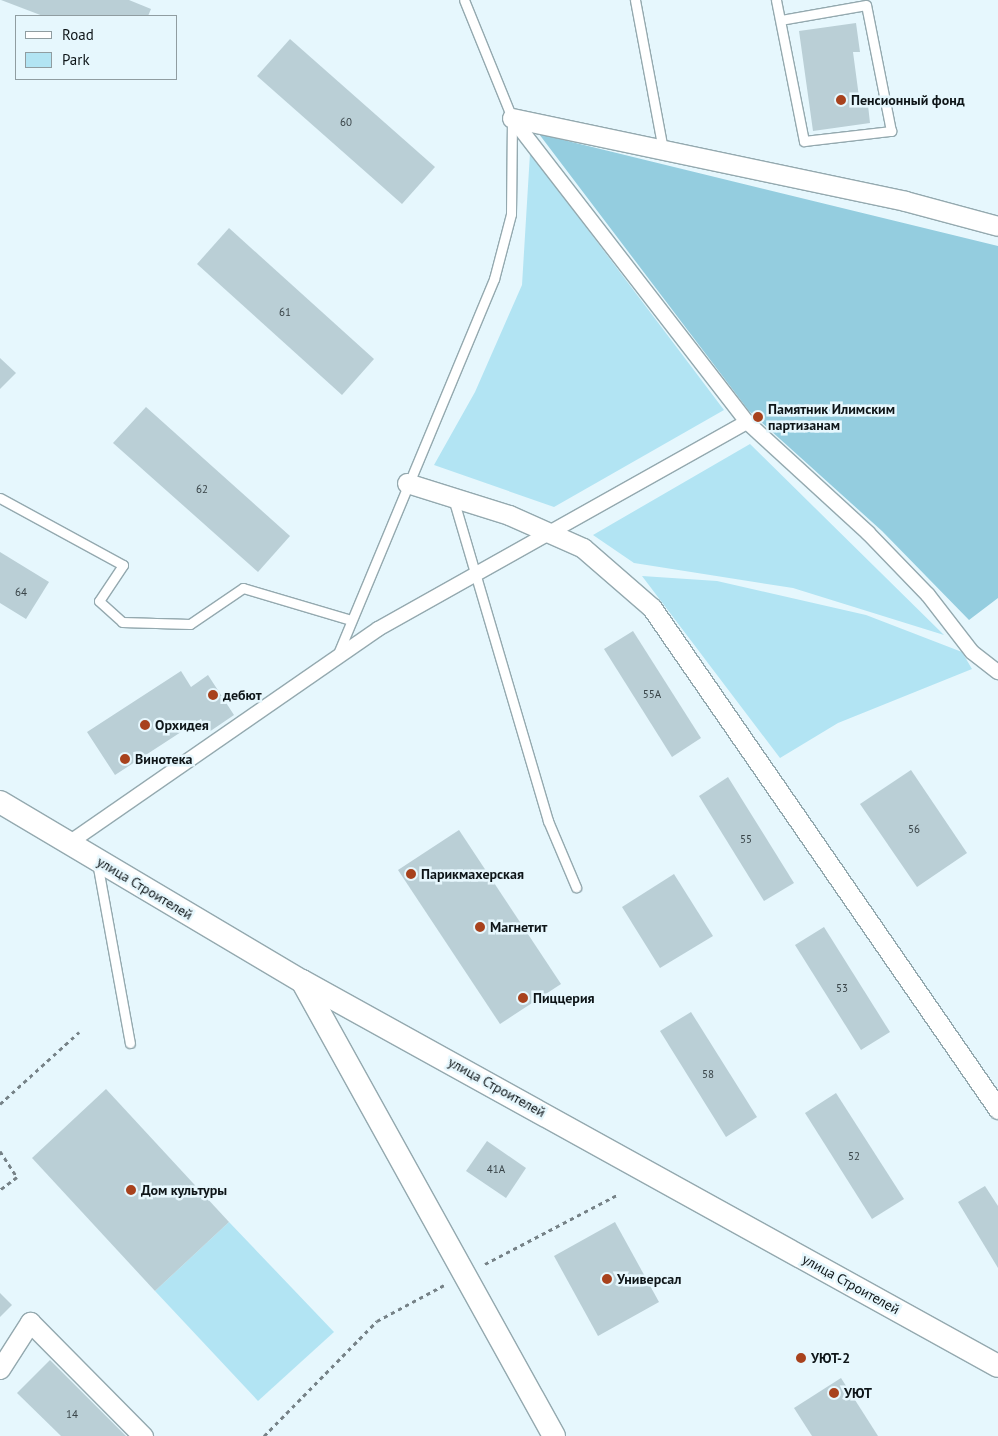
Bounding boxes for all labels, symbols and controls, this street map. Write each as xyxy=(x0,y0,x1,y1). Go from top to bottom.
legend xyxy=(15,15,178,80)
text: Road xyxy=(62,25,94,44)
text: Park xyxy=(62,50,90,69)
place label: Пенсионный фонд xyxy=(851,92,965,108)
marker: Пенсионный фонд xyxy=(835,94,847,106)
house number: 60 xyxy=(340,115,352,129)
house number: 61 xyxy=(279,305,291,319)
place label: Памятник Илимским партизанам xyxy=(768,401,895,434)
marker: Памятник Илимским партизанам xyxy=(752,411,764,423)
house number: 62 xyxy=(196,482,208,496)
house number: 64 xyxy=(15,585,27,599)
place label: дебют xyxy=(223,687,262,703)
house number: 55А xyxy=(643,687,661,701)
marker: дебют xyxy=(207,689,219,701)
place label: Орхидея xyxy=(155,717,209,733)
marker: Орхидея xyxy=(139,719,151,731)
place label: Винотека xyxy=(135,751,192,767)
marker: Винотека xyxy=(119,753,131,765)
house number: 56 xyxy=(908,822,920,836)
house number: 55 xyxy=(740,832,752,846)
street label: улица Строителей xyxy=(94,853,196,923)
place label: Парикмахерская xyxy=(421,866,524,882)
marker: Парикмахерская xyxy=(405,868,417,880)
place label: Магнетит xyxy=(490,919,547,935)
marker: Магнетит xyxy=(474,921,486,933)
house number: 53 xyxy=(836,981,848,995)
place label: Пиццерия xyxy=(533,990,595,1006)
marker: Пиццерия xyxy=(517,992,529,1004)
street label: улица Строителей xyxy=(445,1053,549,1121)
house number: 58 xyxy=(702,1067,714,1081)
house number: 52 xyxy=(848,1149,860,1163)
house number: 41А xyxy=(487,1162,505,1176)
place label: Дом культуры xyxy=(141,1182,227,1198)
marker: Дом культуры xyxy=(125,1184,137,1196)
street label: улица Строителей xyxy=(799,1250,903,1318)
place label: Универсал xyxy=(617,1271,681,1287)
marker: Универсал xyxy=(601,1273,613,1285)
place label: УЮТ-2 xyxy=(811,1350,850,1366)
marker: УЮТ-2 xyxy=(795,1352,807,1364)
place label: УЮТ xyxy=(844,1385,872,1401)
marker: УЮТ xyxy=(828,1387,840,1399)
house number: 14 xyxy=(66,1407,78,1421)

